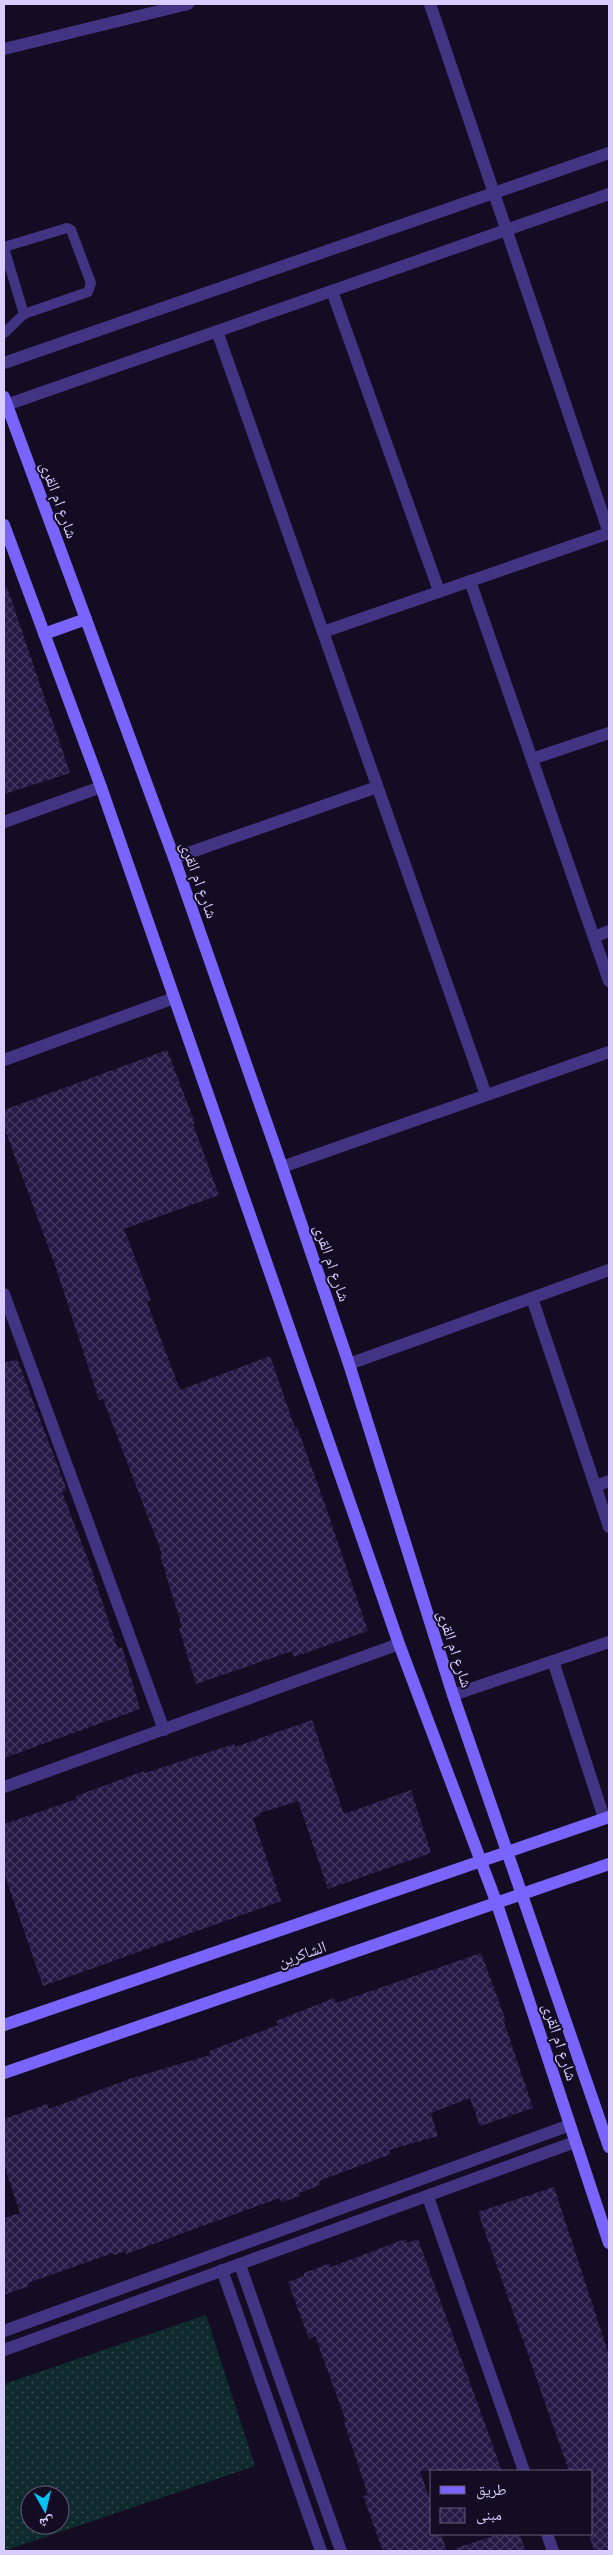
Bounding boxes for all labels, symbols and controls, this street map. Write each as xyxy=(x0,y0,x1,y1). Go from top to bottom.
street label: شارع ام القرى xyxy=(35,459,82,541)
street label: شارع ام القرى xyxy=(175,839,222,921)
street label: شارع ام القرى xyxy=(309,1222,354,1304)
street label: شارع ام القرى xyxy=(433,1608,476,1690)
street label: الشاكرين xyxy=(275,1937,329,1972)
street label: شارع ام القرى xyxy=(538,2001,581,2083)
legend xyxy=(430,2470,593,2535)
text: طريق xyxy=(476,2481,507,2500)
north arrow xyxy=(20,2485,70,2535)
text: مبنى xyxy=(476,2506,502,2525)
text: ش xyxy=(38,2513,55,2532)

